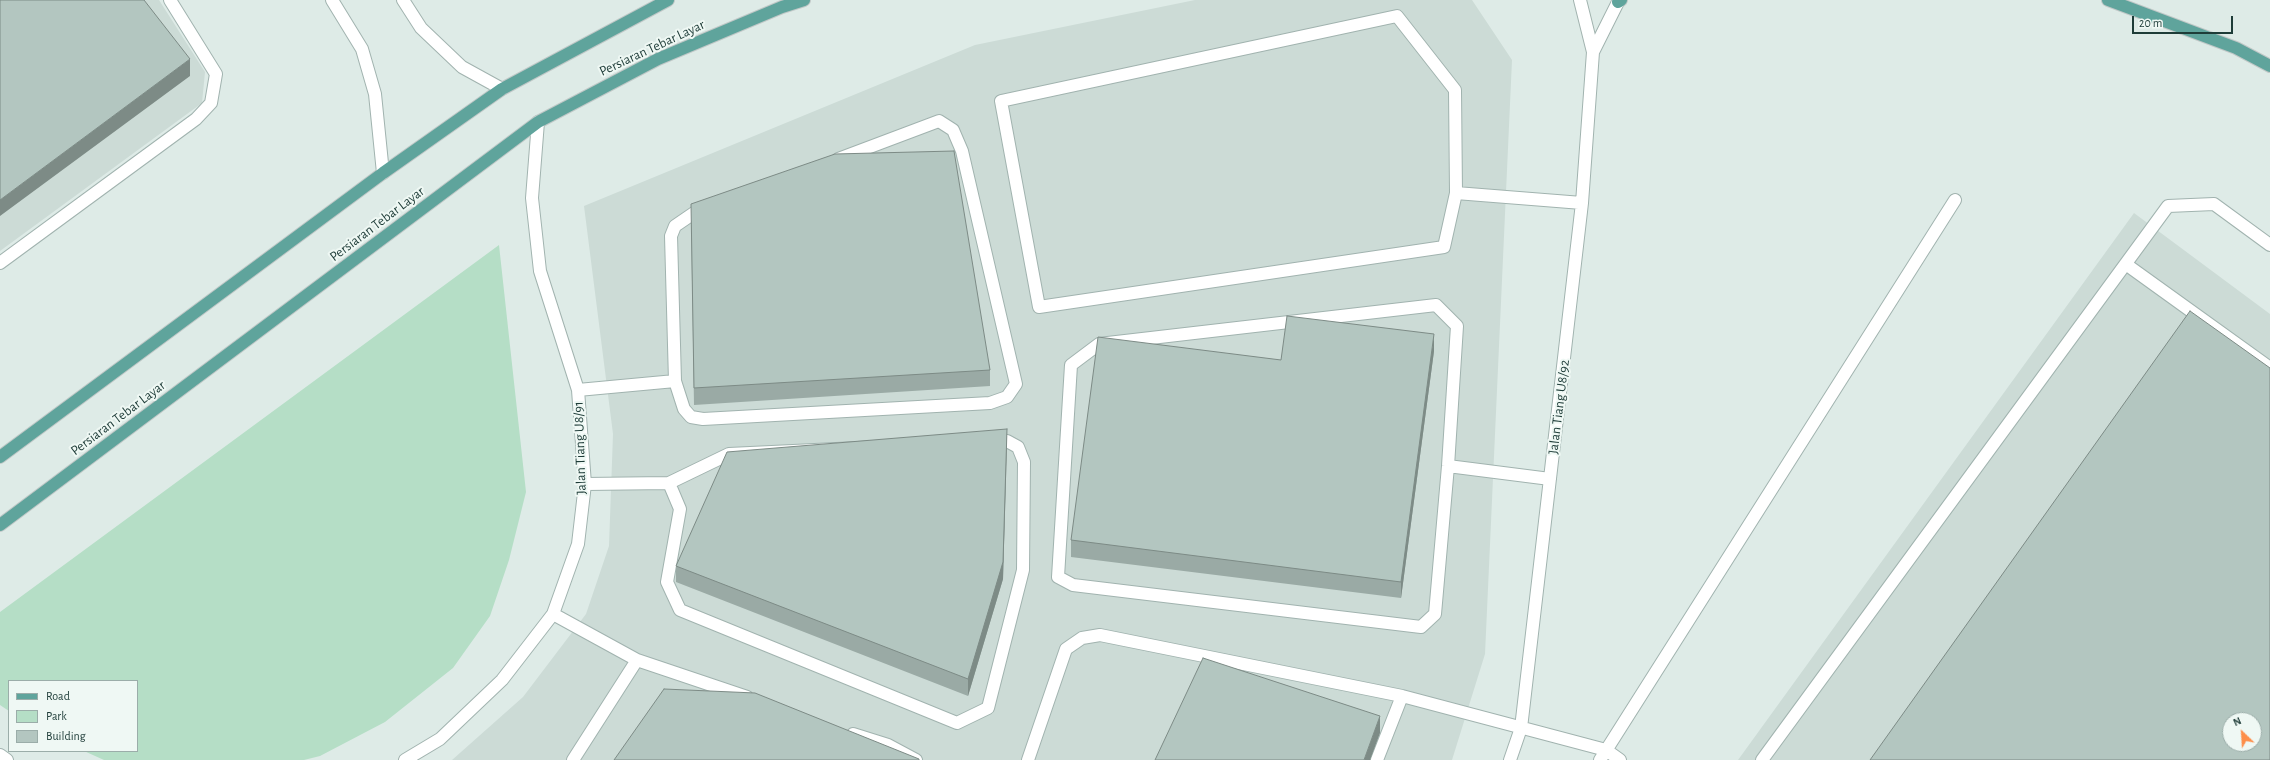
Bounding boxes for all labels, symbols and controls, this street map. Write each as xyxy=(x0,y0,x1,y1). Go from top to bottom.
scale bar xyxy=(2134,8,2235,34)
street label: Persiaran Tebar Layar xyxy=(597,16,707,80)
text: 20 m xyxy=(2139,17,2162,29)
street label: Persiaran Tebar Layar xyxy=(326,183,428,265)
street label: Jalan Tiang U8/92 xyxy=(1545,359,1573,455)
street label: Persiaran Tebar Layar xyxy=(67,377,169,459)
street label: Jalan Tiang U8/91 xyxy=(570,401,590,495)
legend xyxy=(8,680,138,752)
text: Road xyxy=(46,690,70,702)
text: Park xyxy=(46,710,67,722)
north arrow xyxy=(2222,712,2262,752)
text: N xyxy=(2231,715,2243,728)
text: Building xyxy=(46,730,86,742)

